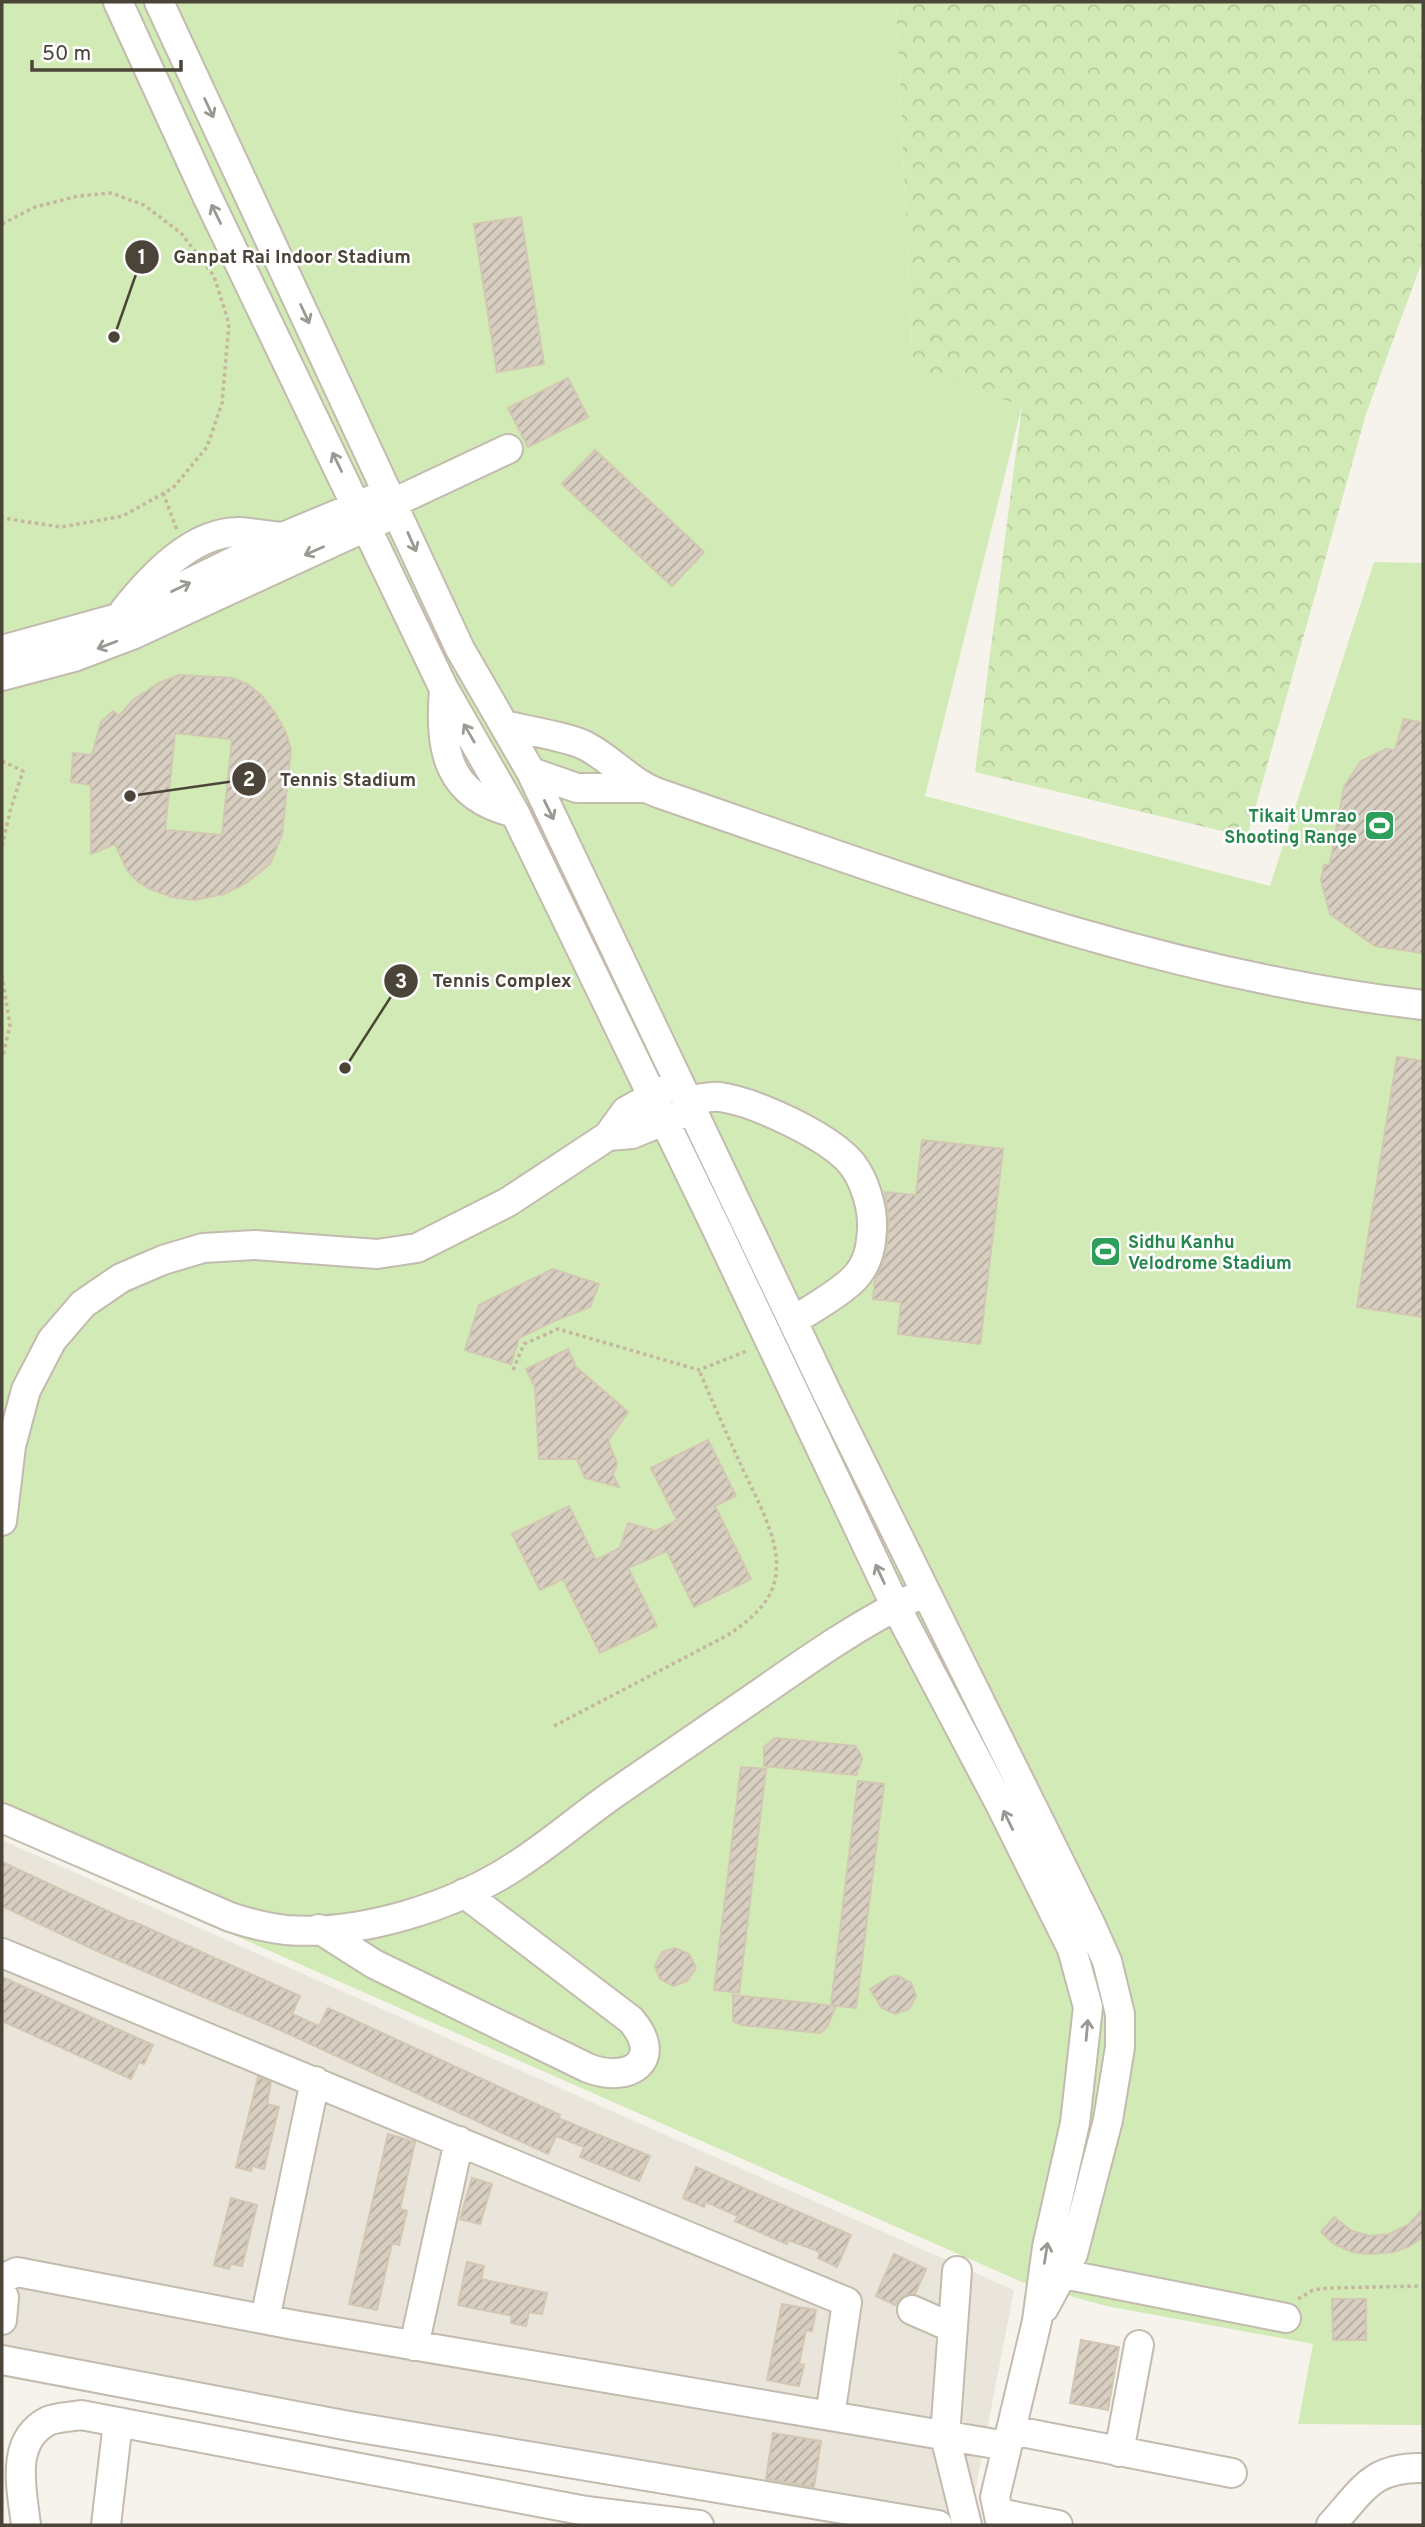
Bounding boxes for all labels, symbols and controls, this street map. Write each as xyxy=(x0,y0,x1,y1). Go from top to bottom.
scale bar xyxy=(32,28,180,72)
text: 50 m xyxy=(42,41,91,68)
one-way arrow xyxy=(203,97,216,118)
one-way arrow xyxy=(208,204,222,225)
callout: Ganpat Rai Indoor Stadium xyxy=(124,237,425,277)
text: 1 xyxy=(138,245,146,272)
text: Ganpat Rai Indoor Stadium xyxy=(173,246,411,270)
one-way arrow xyxy=(299,303,312,324)
one-way arrow xyxy=(329,452,343,473)
one-way arrow xyxy=(406,531,419,552)
one-way arrow xyxy=(304,545,325,558)
one-way arrow xyxy=(170,580,191,594)
one-way arrow xyxy=(97,640,119,652)
one-way arrow xyxy=(462,723,476,743)
callout: Tennis Stadium xyxy=(231,759,431,799)
text: 2 xyxy=(243,767,255,794)
text: Tennis Stadium xyxy=(280,769,416,793)
one-way arrow xyxy=(543,799,557,820)
place label: Tikait Umrao Shooting Range xyxy=(1224,806,1357,850)
sports icon: Tikait Umrao Shooting Range xyxy=(1363,809,1397,843)
callout: Tennis Complex xyxy=(384,961,586,1001)
text: 3 xyxy=(395,969,407,996)
text: Tennis Complex xyxy=(432,970,572,994)
place label: Sidhu Kanhu Velodrome Stadium xyxy=(1128,1232,1292,1276)
sports icon: Sidhu Kanhu Velodrome Stadium xyxy=(1088,1235,1122,1269)
one-way arrow xyxy=(873,1564,886,1585)
one-way arrow xyxy=(1001,1810,1015,1831)
one-way arrow xyxy=(1081,2019,1094,2042)
one-way arrow xyxy=(1040,2242,1053,2265)

